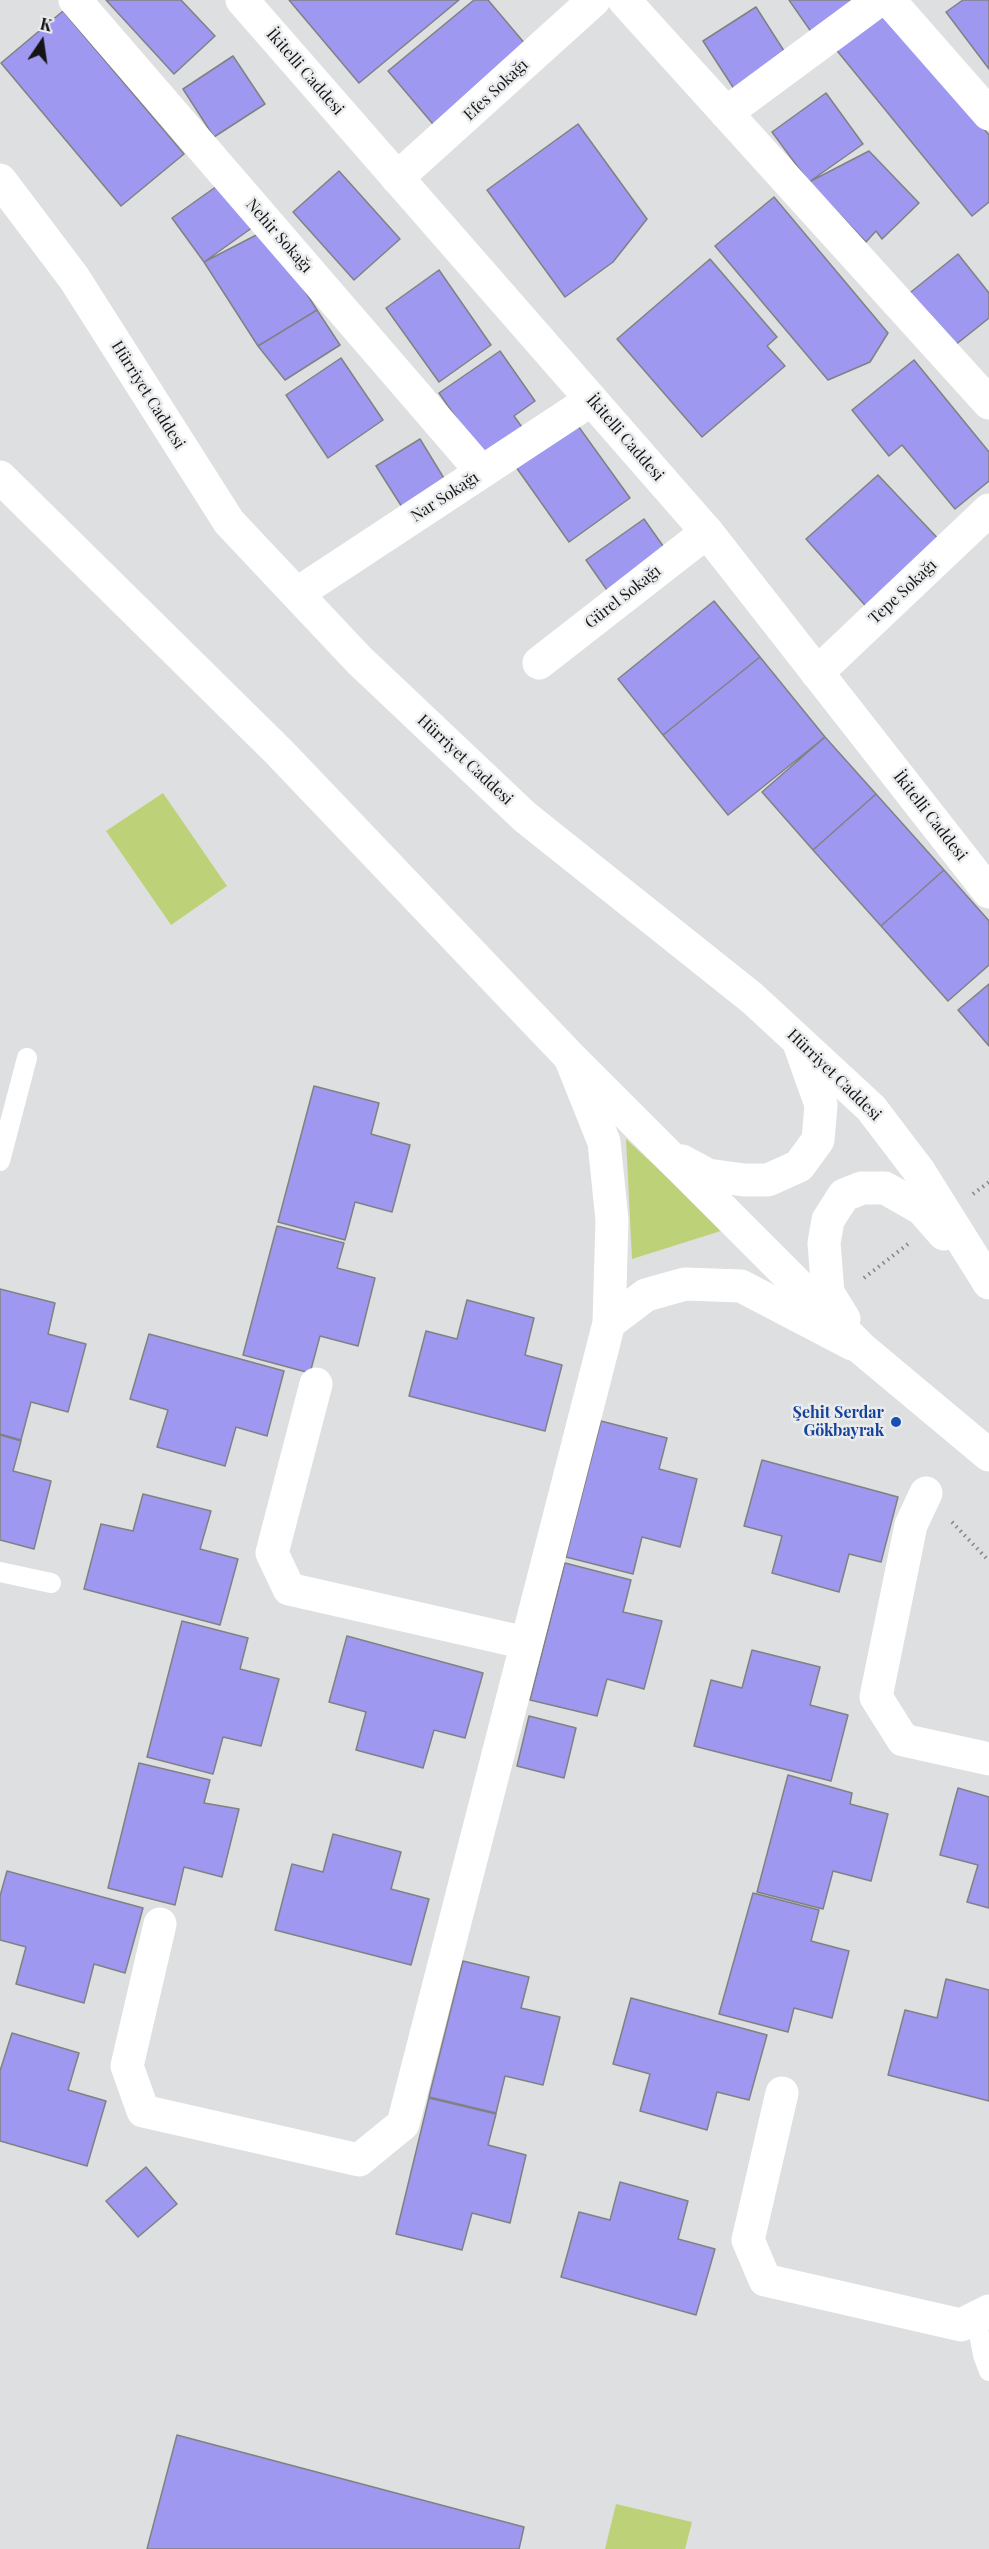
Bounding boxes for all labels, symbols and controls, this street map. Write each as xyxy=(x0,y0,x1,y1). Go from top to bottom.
north arrow xyxy=(12,12,72,72)
text: K xyxy=(38,12,54,35)
street label: İkitelli Caddesi xyxy=(262,25,348,119)
street label: Efes Sokağı xyxy=(460,55,532,125)
street label: Nehir Sokağı xyxy=(242,195,316,277)
street label: Hürriyet Caddesi xyxy=(107,338,189,452)
street label: İkitelli Caddesi xyxy=(582,391,668,485)
street label: Nar Sokağı xyxy=(407,468,483,526)
street label: Tepe Sokağı xyxy=(865,556,941,628)
street label: Gürel Sokağı xyxy=(581,561,665,633)
street label: Hürriyet Caddesi xyxy=(413,711,517,809)
street label: İkitelli Caddesi xyxy=(889,768,971,864)
street label: Hürriyet Caddesi xyxy=(783,1025,885,1125)
place label: Şehit Serdar Gökbayrak xyxy=(793,1403,884,1441)
marker: Şehit Serdar Gökbayrak xyxy=(889,1415,903,1429)

